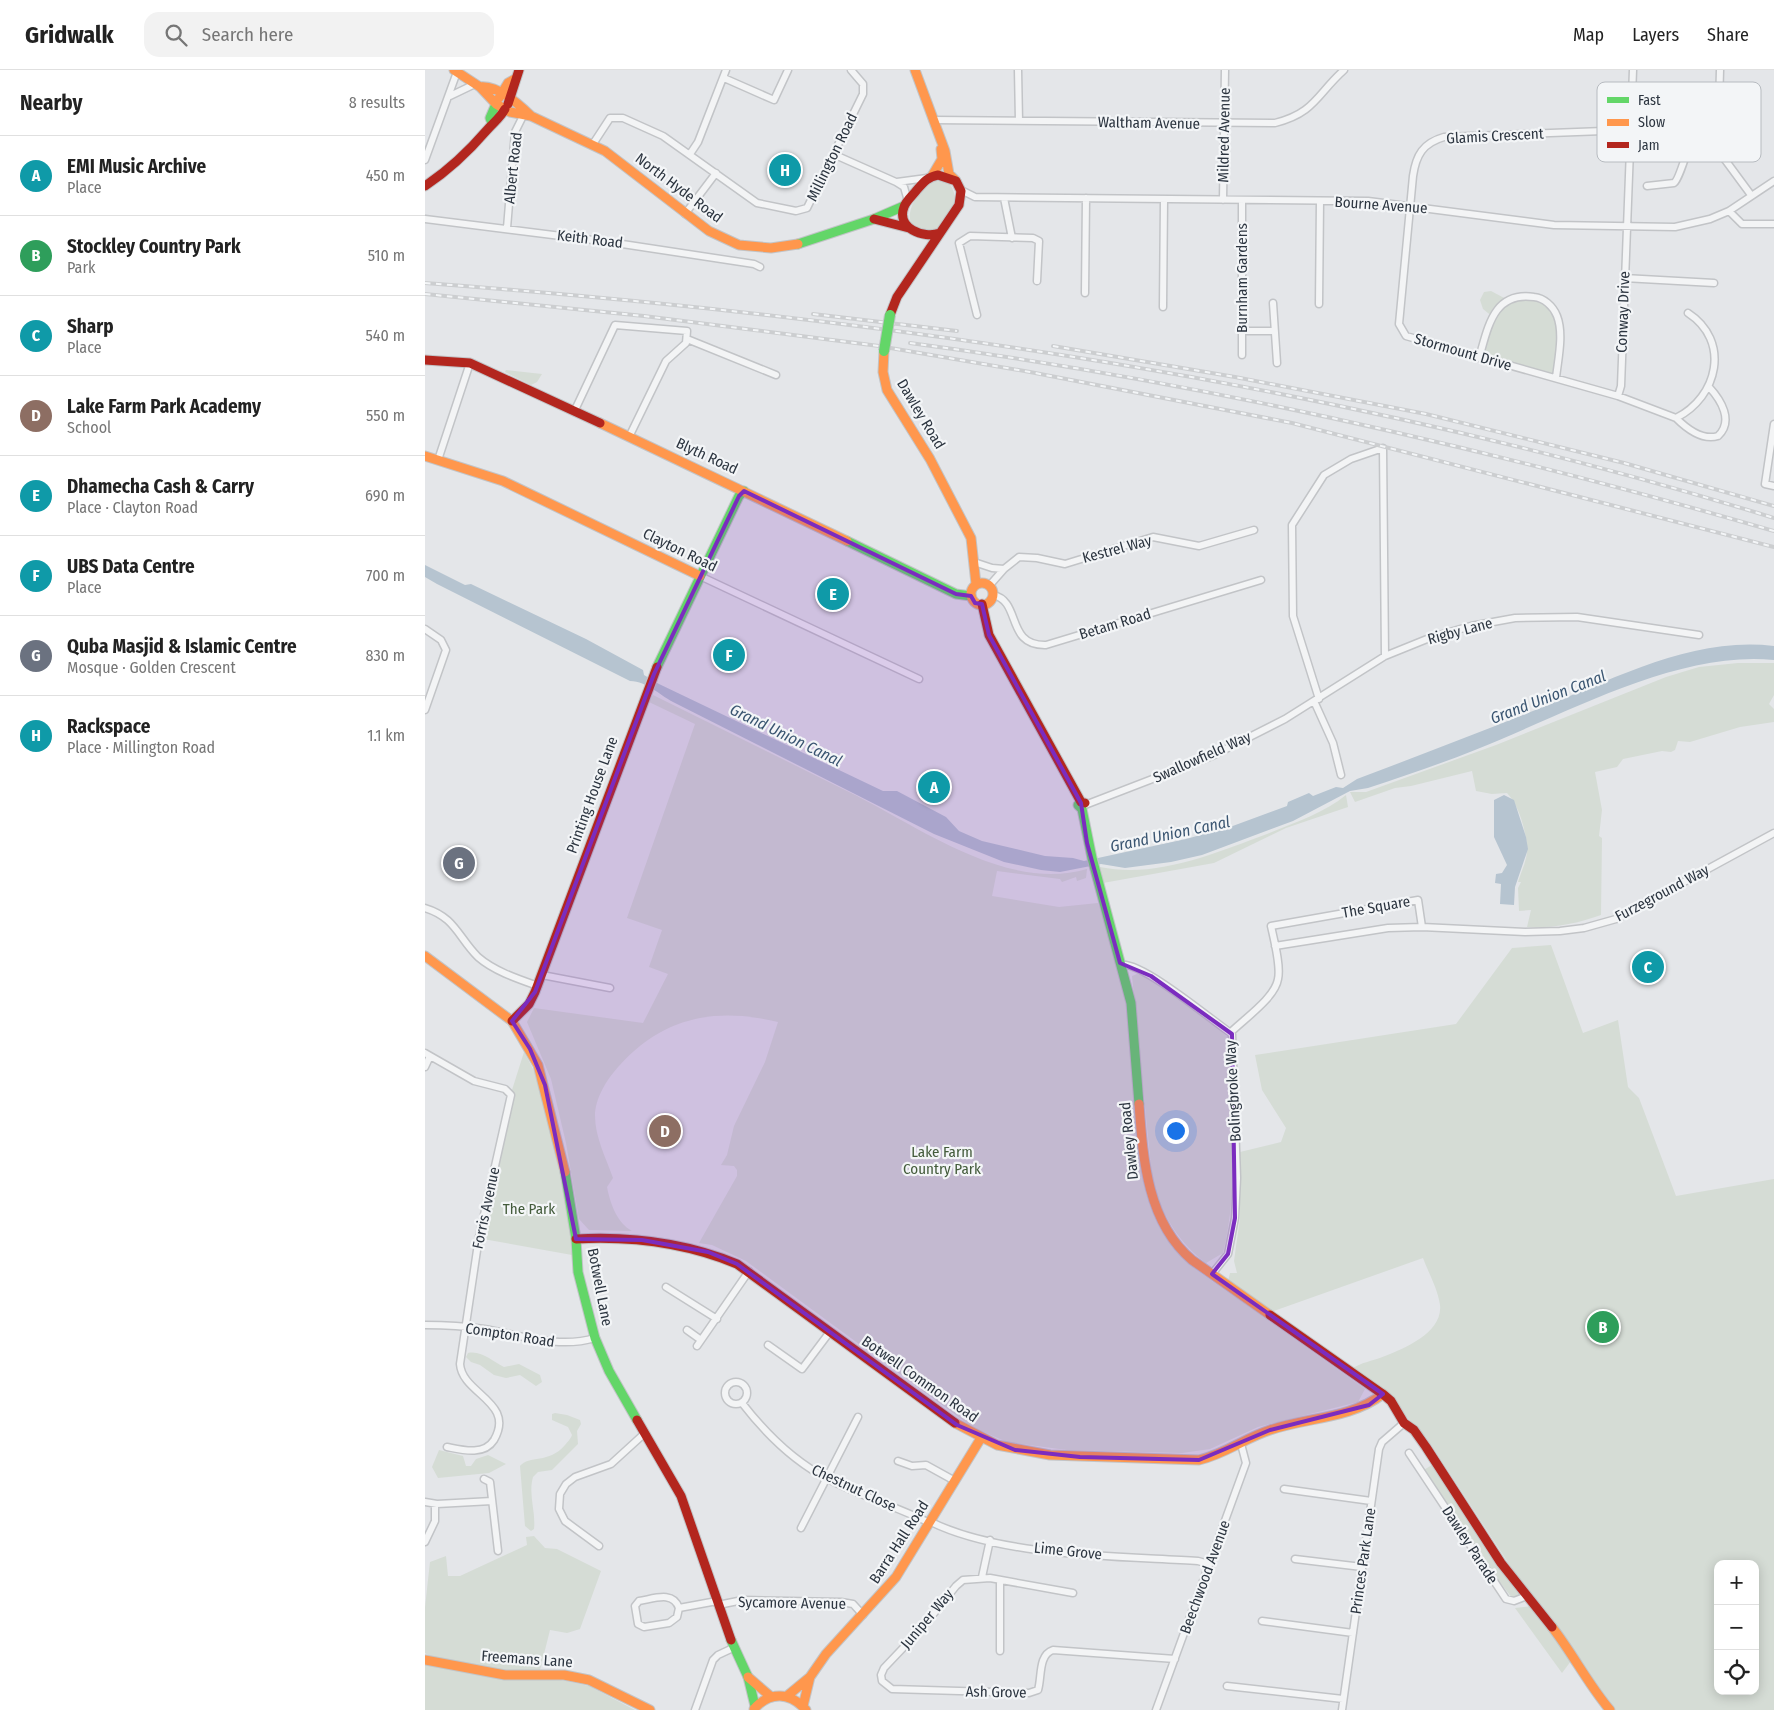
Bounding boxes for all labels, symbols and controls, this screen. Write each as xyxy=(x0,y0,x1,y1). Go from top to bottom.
search box xyxy=(144,12,494,57)
text: Gridwalk xyxy=(25,21,114,49)
icon: search xyxy=(162,21,190,49)
text: Search here xyxy=(202,23,293,46)
text: Map xyxy=(1573,24,1604,46)
text: Layers xyxy=(1632,24,1679,46)
text: Share xyxy=(1707,24,1749,46)
legend xyxy=(1597,82,1761,162)
street label: Mildred Avenue xyxy=(1214,87,1234,183)
text: Nearby xyxy=(20,90,82,116)
text: Fast xyxy=(1638,92,1661,109)
text: 8 results xyxy=(349,93,405,112)
street label: Millington Road xyxy=(803,110,861,204)
street label: Waltham Avenue xyxy=(1098,113,1200,133)
text: Slow xyxy=(1638,114,1665,131)
street label: Glamis Crescent xyxy=(1446,124,1544,148)
street label: Albert Road xyxy=(500,131,526,205)
text: Jam xyxy=(1638,137,1659,154)
street label: North Hyde Road xyxy=(632,149,726,227)
pin: H xyxy=(769,151,801,189)
text: EMI Music Archive xyxy=(67,155,206,178)
text: A xyxy=(32,166,40,185)
text: 450 m xyxy=(366,166,405,185)
text: Place xyxy=(67,178,102,197)
street label: Bourne Avenue xyxy=(1334,193,1428,217)
street label: Burnham Gardens xyxy=(1233,223,1251,333)
street label: Keith Road xyxy=(556,226,624,252)
text: Stockley Country Park xyxy=(67,235,241,258)
text: B xyxy=(32,246,40,265)
text: 510 m xyxy=(368,246,405,265)
text: Park xyxy=(67,258,95,277)
street label: Conway Drive xyxy=(1613,271,1633,353)
text: Sharp xyxy=(67,315,114,338)
text: C xyxy=(32,326,40,345)
text: 540 m xyxy=(366,326,405,345)
street label: Stormount Drive xyxy=(1412,329,1514,375)
text: Place xyxy=(67,338,102,357)
street label: Dawley Road xyxy=(893,376,949,452)
text: Lake Farm Park Academy xyxy=(67,395,261,418)
text: D xyxy=(31,406,41,425)
text: 550 m xyxy=(366,406,405,425)
text: School xyxy=(67,418,111,437)
street label: Blyth Road xyxy=(673,434,741,478)
text: Dhamecha Cash & Carry xyxy=(67,475,254,498)
text: E xyxy=(32,486,40,505)
text: 690 m xyxy=(365,486,405,505)
text: Place · Clayton Road xyxy=(67,498,198,517)
street label: Clayton Road xyxy=(640,524,720,576)
street label: Kestrel Way xyxy=(1080,531,1154,567)
text: UBS Data Centre xyxy=(67,555,195,578)
text: F xyxy=(32,566,40,585)
text: 700 m xyxy=(366,566,405,585)
pin: E xyxy=(817,575,849,613)
text: Place xyxy=(67,578,102,597)
street label: Betam Road xyxy=(1077,605,1153,643)
street label: Rigby Lane xyxy=(1426,614,1494,648)
text: Quba Masjid & Islamic Centre xyxy=(67,635,297,658)
pin: F xyxy=(713,636,745,674)
text: G xyxy=(31,646,41,665)
text: 830 m xyxy=(365,646,405,665)
text: Mosque · Golden Crescent xyxy=(67,658,236,677)
water label: Grand Union Canal xyxy=(1488,666,1608,728)
water label: Grand Union Canal xyxy=(727,700,845,770)
text: Rackspace xyxy=(67,715,150,738)
text: H xyxy=(31,726,41,745)
text: 1.1 km xyxy=(367,726,405,745)
street label: Swallowfield Way xyxy=(1150,727,1254,787)
street label: Printing House Lane xyxy=(563,734,621,856)
text: Place · Millington Road xyxy=(67,738,215,757)
pin: A xyxy=(918,768,950,806)
water label: Grand Union Canal xyxy=(1108,812,1232,856)
pin: G xyxy=(443,844,475,882)
street label: Furzeground Way xyxy=(1612,861,1712,925)
street label: The Square xyxy=(1341,892,1411,922)
pin: C xyxy=(1632,948,1664,986)
street label: Bolingbroke Way xyxy=(1221,1039,1245,1142)
street label: Dawley Road xyxy=(1116,1101,1142,1181)
pin: D xyxy=(649,1112,681,1150)
your location xyxy=(1163,1118,1189,1144)
park label: Lake Farm Country Park xyxy=(903,1143,981,1178)
street label: Forris Avenue xyxy=(469,1165,503,1251)
park label: The Park xyxy=(503,1200,555,1218)
street label: Botwell Lane xyxy=(584,1247,616,1327)
pin: B xyxy=(1587,1308,1619,1346)
street label: Compton Road xyxy=(464,1319,556,1351)
street label: Botwell Common Road xyxy=(858,1332,982,1426)
street label: Chestnut Close xyxy=(809,1461,899,1515)
street label: Barra Hall Road xyxy=(866,1497,932,1587)
street label: Dawley Parade xyxy=(1438,1503,1502,1587)
street label: Princes Park Lane xyxy=(1347,1507,1379,1615)
street label: Beechwood Avenue xyxy=(1176,1518,1234,1636)
street label: Lime Grove xyxy=(1033,1538,1103,1564)
map controls xyxy=(1714,1560,1759,1695)
button: + xyxy=(1714,1560,1759,1605)
street label: Juniper Way xyxy=(897,1585,957,1653)
street label: Sycamore Avenue xyxy=(738,1593,846,1613)
button: − xyxy=(1714,1605,1759,1650)
street label: Freemans Lane xyxy=(481,1647,573,1671)
button: locate xyxy=(1714,1650,1759,1695)
street label: Ash Grove xyxy=(965,1682,1027,1702)

